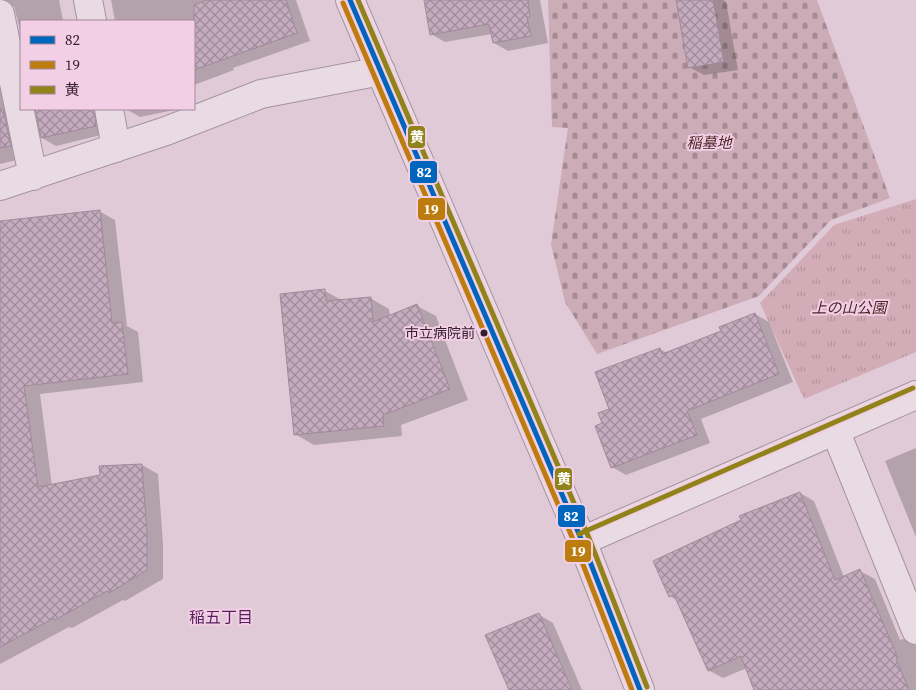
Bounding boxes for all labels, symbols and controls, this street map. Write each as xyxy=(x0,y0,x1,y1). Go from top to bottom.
legend xyxy=(20,20,195,110)
text: 82 xyxy=(65,29,80,50)
text: 19 xyxy=(65,54,80,75)
text: 黄 xyxy=(65,79,80,100)
line badge: 黄 xyxy=(407,125,426,149)
text: 黄 xyxy=(410,127,424,147)
park label: 稲墓地 xyxy=(686,132,733,153)
line badge: 82 xyxy=(409,160,438,184)
text: 82 xyxy=(416,162,432,182)
line badge: 19 xyxy=(417,197,446,221)
text: 19 xyxy=(423,199,439,219)
park label: 上の山公園 xyxy=(811,297,888,318)
place label: 市立病院前 xyxy=(405,323,475,343)
marker: 市立病院前 xyxy=(479,328,489,338)
line badge: 黄 xyxy=(554,467,573,491)
text: 黄 xyxy=(557,469,571,489)
line badge: 82 xyxy=(557,504,586,528)
text: 82 xyxy=(563,506,579,526)
line badge: 19 xyxy=(564,539,592,563)
text: 19 xyxy=(570,541,586,561)
district label: 稲五丁目 xyxy=(189,606,253,628)

